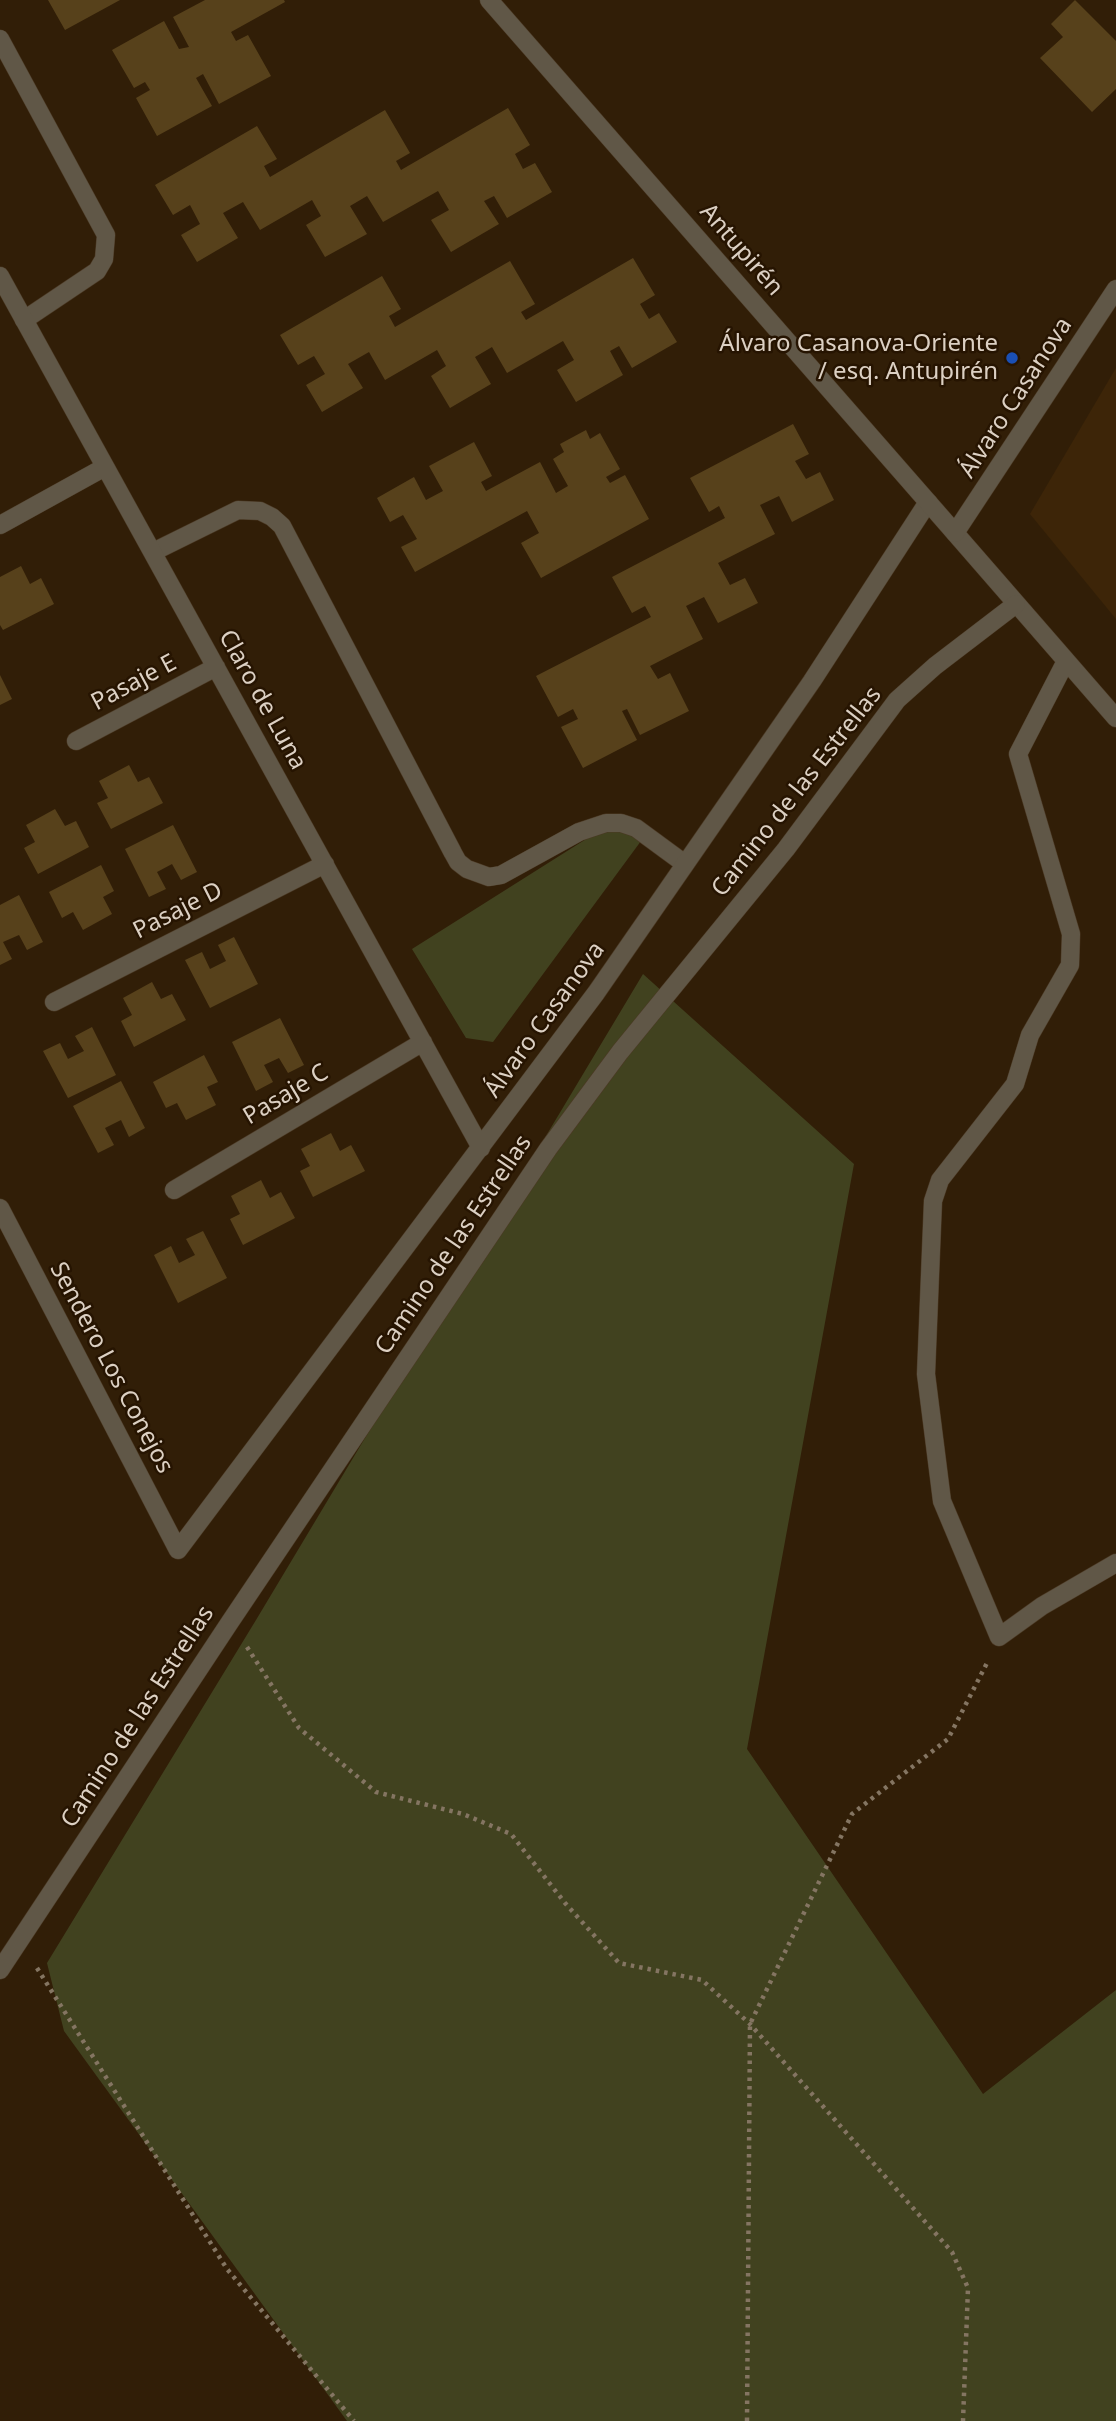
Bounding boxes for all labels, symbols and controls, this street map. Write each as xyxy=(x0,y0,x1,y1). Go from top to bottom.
street label: Antupirén xyxy=(693,198,789,302)
street label: Álvaro Casanova xyxy=(953,312,1079,484)
place label: Álvaro Casanova-Oriente / esq. Antupirén xyxy=(719,330,998,386)
marker: Álvaro Casanova-Oriente / esq. Antupirén xyxy=(1004,350,1020,366)
street label: Claro de Luna xyxy=(212,625,312,775)
street label: Pasaje E xyxy=(87,649,181,717)
street label: Camino de las Estrellas xyxy=(706,681,888,903)
street label: Pasaje D xyxy=(129,876,227,946)
street label: Álvaro Casanova xyxy=(479,937,611,1103)
street label: Pasaje C xyxy=(238,1058,334,1132)
street label: Camino de las Estrellas xyxy=(370,1130,538,1360)
street label: Sendero Los Conejos xyxy=(43,1257,179,1479)
street label: Camino de las Estrellas xyxy=(56,1601,220,1833)

